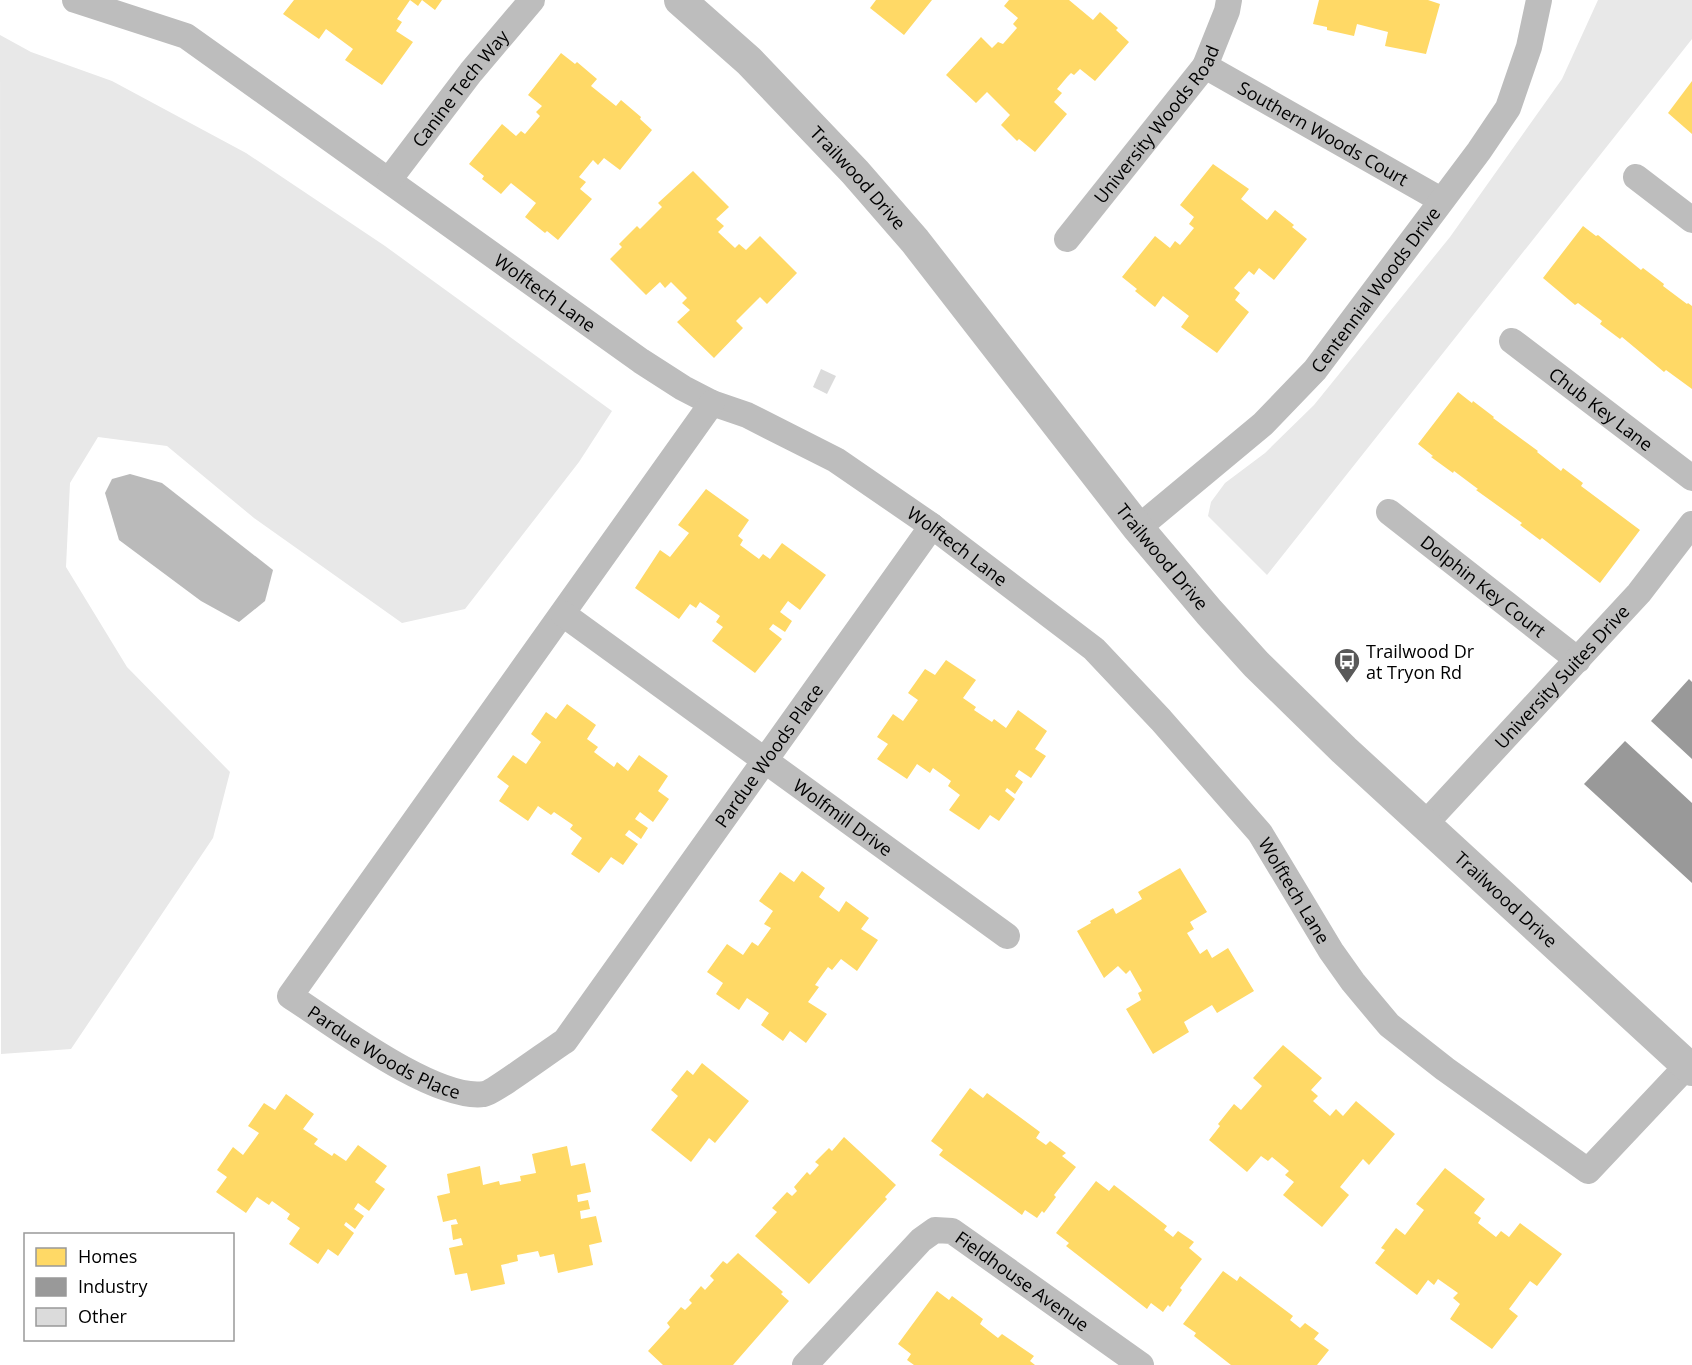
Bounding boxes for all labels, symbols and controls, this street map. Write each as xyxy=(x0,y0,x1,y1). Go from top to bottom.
street label: Canine Tech Way xyxy=(406,24,514,152)
street label: University Woods Road xyxy=(1088,41,1224,208)
street label: Southern Woods Court xyxy=(1234,75,1413,191)
street label: Trailwood Drive xyxy=(805,121,912,234)
street label: Centennial Woods Drive xyxy=(1305,202,1445,377)
street label: Wolftech Lane xyxy=(489,248,601,337)
street label: Chub Key Lane xyxy=(1544,362,1658,456)
street label: Trailwood Drive xyxy=(1111,498,1214,615)
street label: Wolftech Lane xyxy=(903,501,1013,591)
street label: Dolphin Key Court xyxy=(1416,529,1551,642)
street label: University Suites Drive xyxy=(1489,600,1634,754)
place label: Trailwood Dr at Tryon Rd xyxy=(1366,639,1475,684)
bus stop icon: Trailwood Dr at Tryon Rd xyxy=(1332,646,1362,684)
street label: Pardue Woods Place xyxy=(709,678,828,832)
street label: Wolfmill Drive xyxy=(789,773,898,861)
street label: Wolftech Lane xyxy=(1253,833,1336,948)
street label: Trailwood Drive xyxy=(1450,846,1563,953)
street label: Pardue Woods Place xyxy=(303,1000,463,1104)
street label: Fieldhouse Avenue xyxy=(951,1225,1094,1337)
legend xyxy=(24,1233,234,1341)
text: Homes xyxy=(78,1244,137,1268)
text: Industry xyxy=(78,1274,148,1298)
text: Other xyxy=(78,1304,128,1328)

